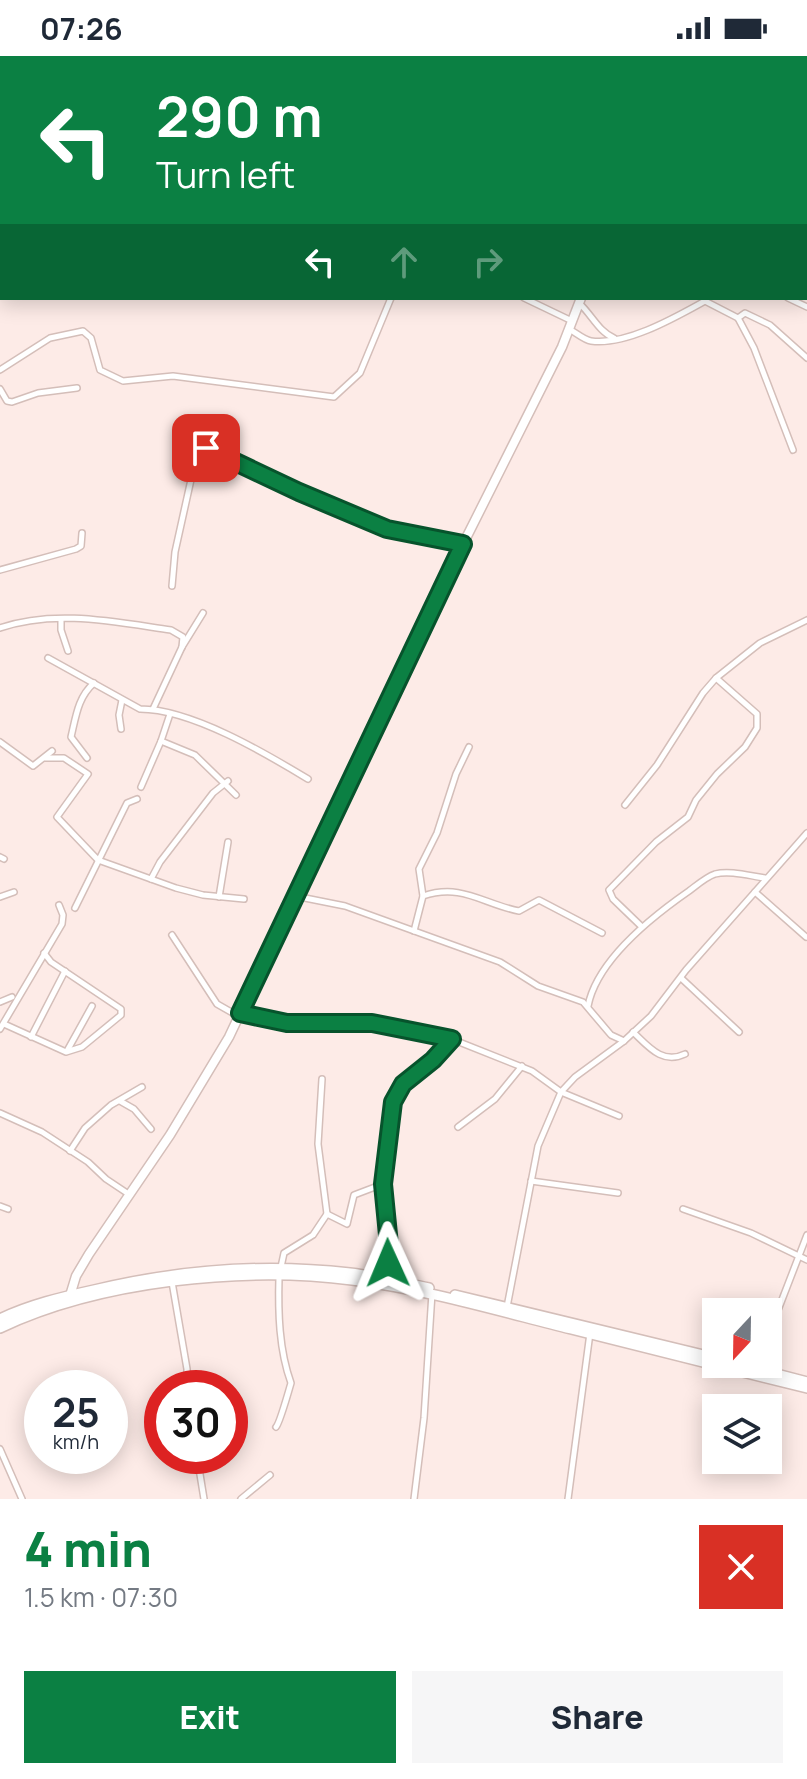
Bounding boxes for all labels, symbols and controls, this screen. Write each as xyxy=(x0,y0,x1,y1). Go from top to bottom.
text: 07:26 xyxy=(40,8,123,49)
text: 290 m xyxy=(156,77,323,154)
icon: left xyxy=(24,88,128,192)
text: Turn left xyxy=(156,150,295,199)
icon: left xyxy=(298,240,342,284)
icon: ahead xyxy=(382,240,426,284)
icon: right xyxy=(466,240,510,284)
pin xyxy=(172,414,240,482)
icon: arrive xyxy=(184,426,228,470)
position arrow xyxy=(346,1221,430,1305)
north arrow xyxy=(702,1298,782,1378)
map controls xyxy=(702,1298,782,1474)
speed limit sign: 30 xyxy=(144,1370,248,1474)
text: 25 xyxy=(52,1384,100,1439)
button: layers xyxy=(702,1394,782,1474)
text: km/h xyxy=(53,1428,99,1455)
text: 4 min xyxy=(24,1516,152,1581)
button: close xyxy=(699,1525,783,1609)
text: 1.5 km · 07:30 xyxy=(24,1579,178,1615)
button: Exit xyxy=(24,1671,396,1763)
button: Share xyxy=(412,1671,783,1763)

